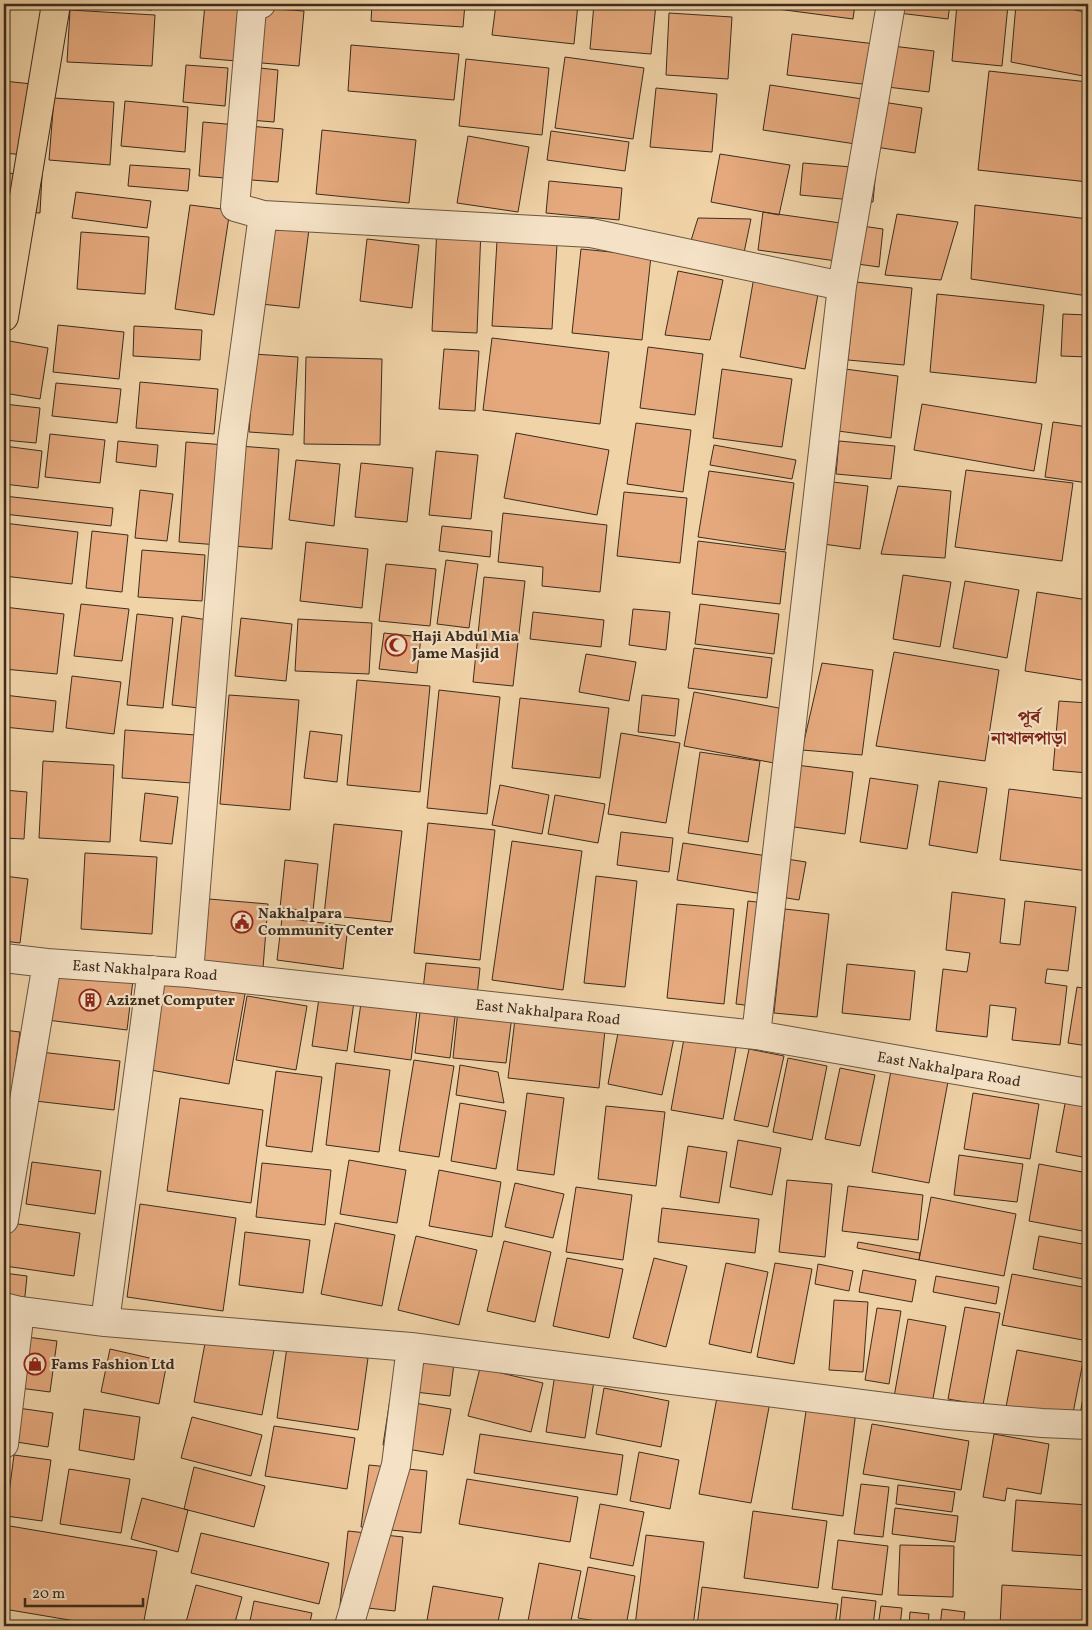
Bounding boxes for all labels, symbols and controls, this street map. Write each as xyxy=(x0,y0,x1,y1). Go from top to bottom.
place label: Haji Abdul Mia Jame Masjid xyxy=(411,627,519,665)
mosque icon: Haji Abdul Mia Jame Masjid xyxy=(384,633,408,657)
district label: পূর্ব নাখালপাড়া xyxy=(990,706,1067,752)
place label: Nakhalpara Community Center xyxy=(258,904,394,942)
public building icon: Nakhalpara Community Center xyxy=(230,910,254,934)
street label: East Nakhalpara Road xyxy=(72,956,218,987)
building icon: Aziznet Computer xyxy=(78,988,102,1012)
place label: Aziznet Computer xyxy=(106,991,235,1012)
street label: East Nakhalpara Road xyxy=(474,995,621,1032)
street label: East Nakhalpara Road xyxy=(875,1048,1022,1093)
shop icon: Fams Fashion Ltd xyxy=(23,1352,47,1376)
place label: Fams Fashion Ltd xyxy=(51,1355,175,1376)
scale bar xyxy=(25,1575,142,1607)
text: 20 m xyxy=(32,1584,65,1605)

